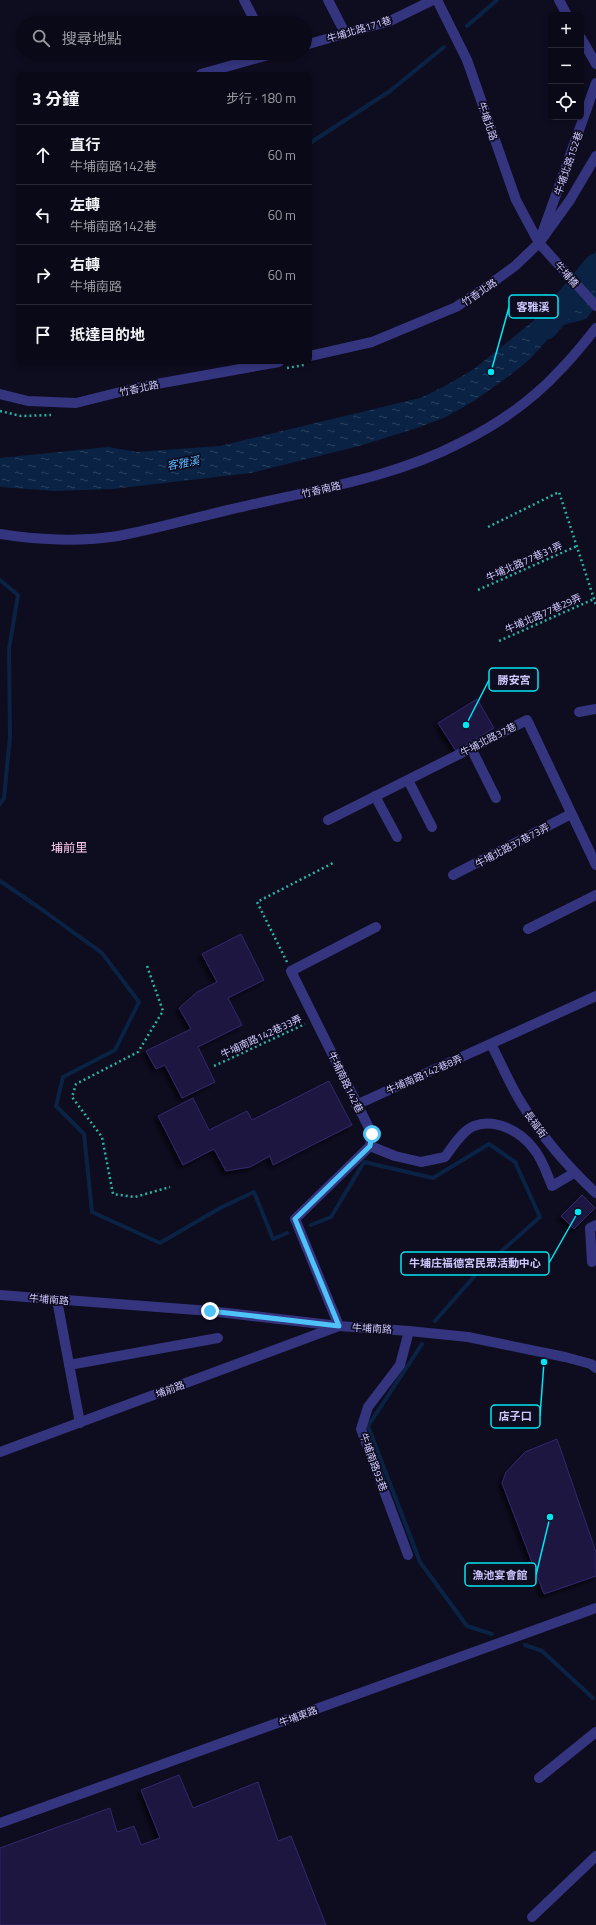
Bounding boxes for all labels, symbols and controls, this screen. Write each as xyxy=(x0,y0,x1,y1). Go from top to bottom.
map controls xyxy=(548,12,584,120)
button: + xyxy=(548,12,584,48)
street label: 牛埔北路171巷 xyxy=(325,13,393,46)
search box xyxy=(16,16,312,60)
icon: search xyxy=(30,27,52,49)
text: 搜尋地點 xyxy=(62,27,122,50)
button: − xyxy=(548,48,584,84)
button: locate xyxy=(548,84,584,120)
text: 3 分鐘 xyxy=(32,86,79,112)
text: 步行 · 180 m xyxy=(226,88,296,108)
street label: 牛埔北路 xyxy=(474,100,501,143)
street label: 牛埔北路152巷 xyxy=(551,129,586,197)
text: 直行 xyxy=(70,133,100,156)
icon: ahead xyxy=(32,144,54,166)
text: 60 m xyxy=(268,145,296,165)
text: 牛埔南路142巷 xyxy=(70,156,157,176)
text: 左轉 xyxy=(70,193,100,216)
icon: left xyxy=(32,204,54,226)
text: 60 m xyxy=(268,205,296,225)
text: 牛埔南路142巷 xyxy=(70,216,157,236)
text: 右轉 xyxy=(70,253,100,276)
street label: 牛埔橋 xyxy=(551,258,582,291)
icon: right xyxy=(32,264,54,286)
text: 60 m xyxy=(268,265,296,285)
street label: 竹香北路 xyxy=(459,275,500,310)
text: 牛埔南路 xyxy=(70,276,122,296)
callout: 客雅溪 xyxy=(509,295,558,318)
text: 客雅溪 xyxy=(517,299,550,315)
text: 抵達目的地 xyxy=(70,323,145,346)
icon: arrive xyxy=(32,324,54,346)
street label: 竹香北路 xyxy=(118,377,160,400)
water label: 客雅溪 xyxy=(165,452,203,474)
street label: 竹香南路 xyxy=(300,478,342,501)
street label: 牛埔北路77巷31弄 xyxy=(484,538,565,585)
street label: 牛埔北路77巷29弄 xyxy=(503,590,584,637)
callout: 勝安宮 xyxy=(489,668,538,691)
text: 勝安宮 xyxy=(498,672,531,688)
street label: 牛埔北路37巷 xyxy=(458,719,519,760)
street label: 牛埔北路37巷73弄 xyxy=(472,819,552,871)
district label: 埔前里 xyxy=(51,838,87,857)
street label: 牛埔南路142巷33弄 xyxy=(218,1011,304,1062)
street label: 牛埔南路142巷 xyxy=(324,1049,367,1116)
street label: 牛埔南路142巷8弄 xyxy=(384,1051,465,1098)
street label: 長福街 xyxy=(521,1108,550,1141)
route start xyxy=(363,1125,381,1143)
callout: 牛埔庄福德宮民眾活動中心 xyxy=(401,1252,549,1275)
text: 牛埔庄福德宮民眾活動中心 xyxy=(409,1255,541,1271)
street label: 牛埔南路 xyxy=(28,1291,69,1308)
route end xyxy=(201,1302,219,1320)
street label: 牛埔南路 xyxy=(352,1320,392,1337)
street label: 埔前路 xyxy=(154,1377,187,1402)
callout: 店子口 xyxy=(491,1405,540,1428)
text: 店子口 xyxy=(499,1408,532,1424)
street label: 牛埔南路93巷 xyxy=(356,1431,391,1493)
callout: 漁池宴會館 xyxy=(465,1563,536,1586)
text: 漁池宴會館 xyxy=(473,1567,528,1583)
street label: 牛埔東路 xyxy=(277,1703,320,1730)

